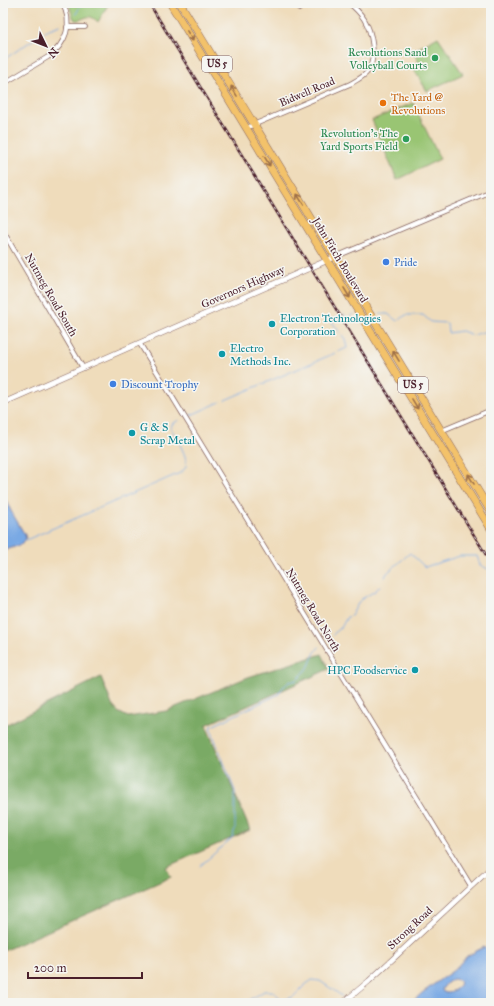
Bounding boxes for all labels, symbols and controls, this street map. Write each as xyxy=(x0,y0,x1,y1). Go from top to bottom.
north arrow xyxy=(26,26,66,66)
one-way arrow xyxy=(187,30,195,42)
text: N xyxy=(45,45,61,61)
place label: Revolutions Sand Volleyball Courts xyxy=(348,46,427,72)
marker: Revolutions Sand Volleyball Courts xyxy=(430,53,440,63)
road number: US 5 xyxy=(202,56,232,72)
street label: Bidwell Road xyxy=(277,74,337,110)
one-way arrow xyxy=(230,86,238,97)
place label: The Yard @ Revolutions xyxy=(391,91,445,117)
marker: The Yard @ Revolutions xyxy=(378,98,388,108)
place label: Revolution's The Yard Sports Field xyxy=(320,127,398,153)
marker: Revolution's The Yard Sports Field xyxy=(401,134,411,144)
one-way arrow xyxy=(263,155,271,167)
one-way arrow xyxy=(296,194,304,205)
street label: John Fitch Boulevard xyxy=(308,214,371,306)
street label: Nutmeg Road South xyxy=(22,251,80,339)
place label: Pride xyxy=(394,256,418,269)
marker: Pride xyxy=(381,257,391,267)
street label: Governors Highway xyxy=(199,262,288,311)
one-way arrow xyxy=(344,287,352,299)
place label: Electron Technologies Corporation xyxy=(280,312,381,338)
marker: Electron Technologies Corporation xyxy=(267,319,277,329)
place label: Electro Methods Inc. xyxy=(230,342,291,368)
marker: Electro Methods Inc. xyxy=(217,349,227,359)
one-way arrow xyxy=(391,350,399,362)
road number: US 5 xyxy=(398,377,428,393)
place label: Discount Trophy xyxy=(121,378,199,391)
marker: Discount Trophy xyxy=(108,379,118,389)
one-way arrow xyxy=(411,398,419,409)
place label: G & S Scrap Metal xyxy=(140,421,195,447)
marker: G & S Scrap Metal xyxy=(127,428,137,438)
one-way arrow xyxy=(466,473,474,485)
street label: Nutmeg Road North xyxy=(283,566,343,654)
place label: HPC Foodservice xyxy=(327,664,407,677)
marker: HPC Foodservice xyxy=(410,665,420,675)
street label: Strong Road xyxy=(385,904,436,952)
scale bar xyxy=(28,954,142,980)
text: 200 m xyxy=(34,961,67,975)

